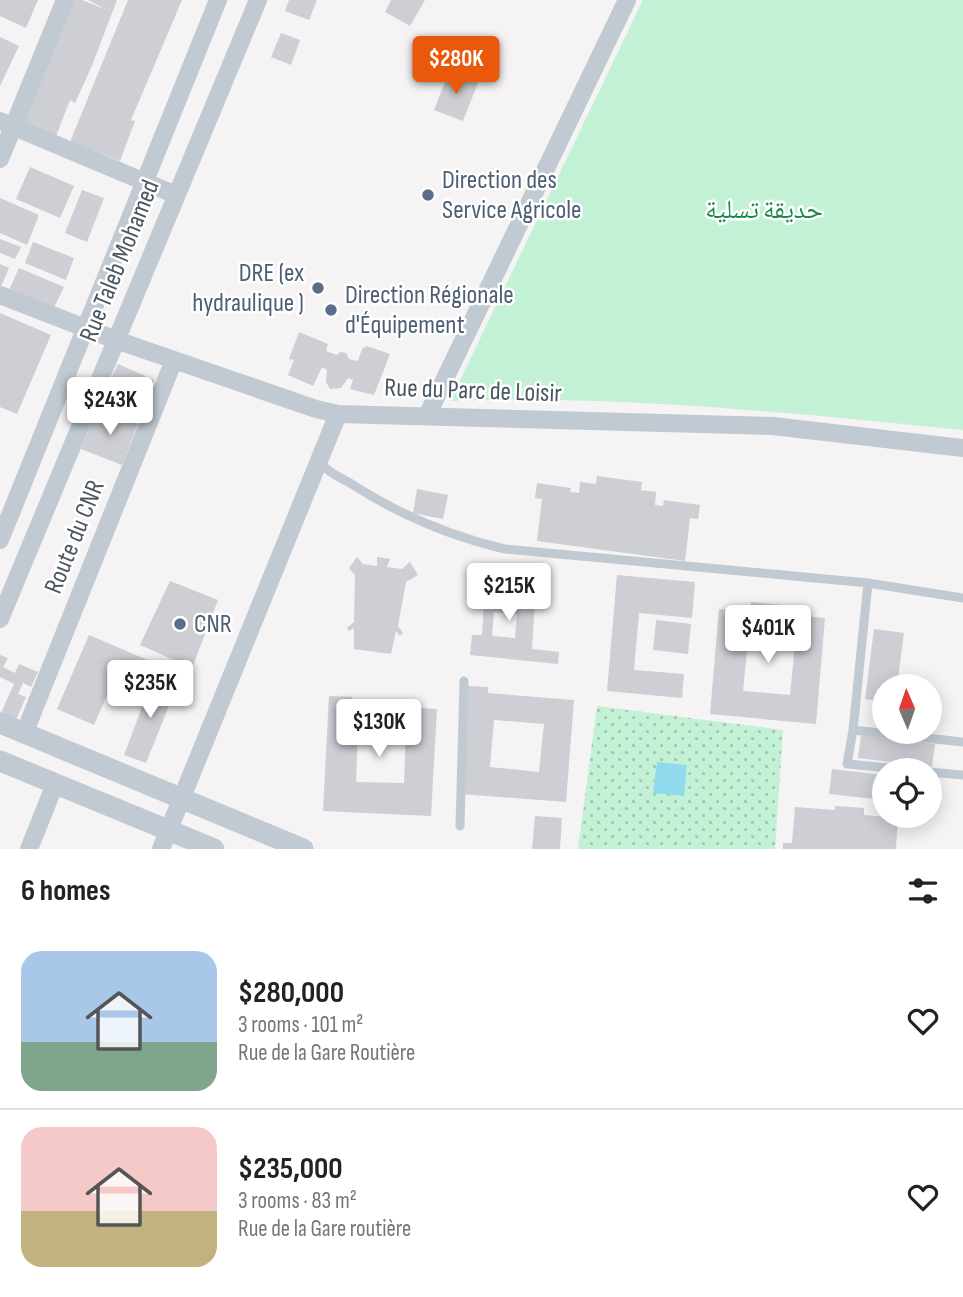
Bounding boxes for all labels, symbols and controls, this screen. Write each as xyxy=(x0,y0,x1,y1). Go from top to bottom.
pin: $280K xyxy=(407,36,505,96)
text: $280K xyxy=(429,45,483,73)
place label: Direction des Service Agricole xyxy=(442,165,582,226)
street label: Rue Taleb Mohamed xyxy=(73,176,167,346)
marker: Direction des Service Agricole xyxy=(420,187,436,203)
park label: حديقة تسلية xyxy=(705,195,823,226)
place label: DRE (ex hydraulique ) xyxy=(192,258,304,319)
marker: DRE (ex hydraulique ) xyxy=(310,280,326,296)
place label: Direction Régionale d'Équipement xyxy=(345,280,514,341)
marker: Direction Régionale d'Équipement xyxy=(323,302,339,318)
street label: Rue du Parc de Loisir xyxy=(384,372,563,410)
pin: $243K xyxy=(61,378,159,437)
text: $243K xyxy=(83,386,137,414)
street label: Route du CNR xyxy=(38,476,112,598)
pin: $215K xyxy=(460,564,558,623)
text: $215K xyxy=(483,572,535,600)
pin: $401K xyxy=(719,606,817,665)
place label: CNR xyxy=(194,609,232,640)
text: $401K xyxy=(741,614,795,642)
marker: CNR xyxy=(172,616,188,632)
pin: $235K xyxy=(101,660,199,720)
text: $235K xyxy=(123,669,177,697)
north arrow xyxy=(872,674,942,744)
map controls xyxy=(872,674,942,828)
pin: $130K xyxy=(330,700,428,759)
text: $130K xyxy=(352,708,406,736)
button: locate xyxy=(872,758,942,828)
icon: filters xyxy=(904,872,942,910)
text: 6 homes xyxy=(21,873,110,909)
text: $280,000 xyxy=(238,975,344,1011)
icon: home xyxy=(77,979,161,1063)
icon: heart xyxy=(904,1002,942,1040)
text: 3 rooms · 101 m² xyxy=(238,1011,363,1039)
text: Rue de la Gare Routière xyxy=(238,1039,415,1067)
text: $235,000 xyxy=(238,1151,343,1187)
icon: home xyxy=(77,1155,161,1239)
icon: heart xyxy=(904,1178,942,1216)
text: 3 rooms · 83 m² xyxy=(238,1187,357,1215)
text: Rue de la Gare routière xyxy=(238,1215,411,1243)

